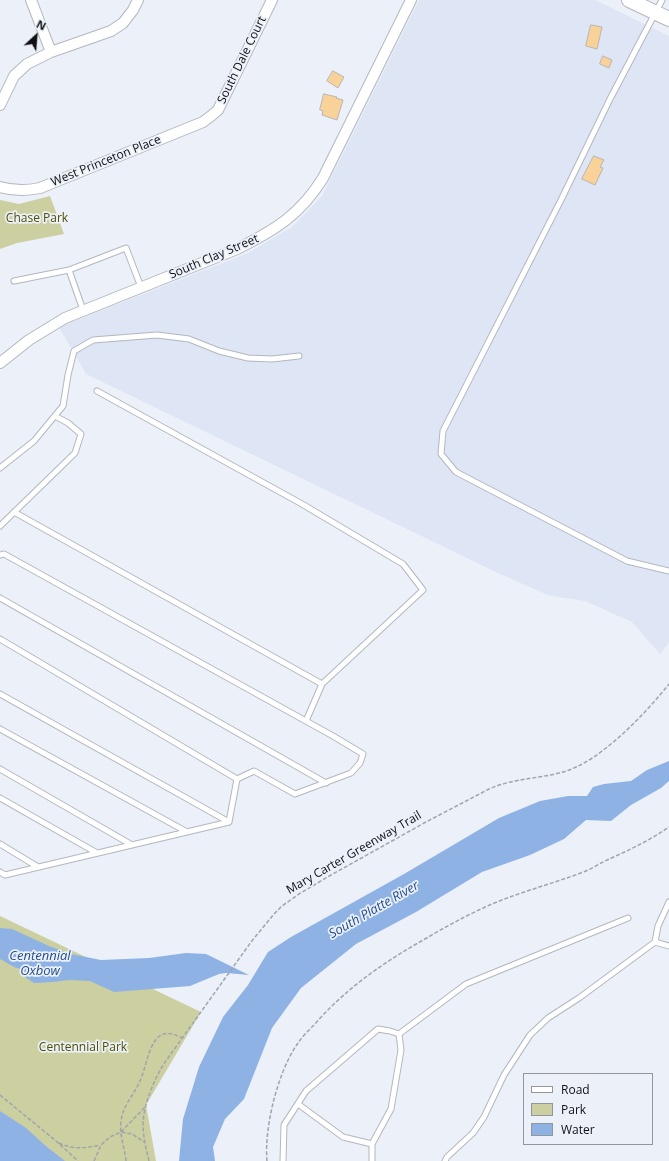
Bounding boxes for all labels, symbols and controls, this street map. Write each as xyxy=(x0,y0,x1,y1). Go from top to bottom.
street label: South Dale Court xyxy=(215,14,269,106)
north arrow xyxy=(16,16,56,56)
text: N xyxy=(34,16,49,33)
street label: West Princeton Place xyxy=(49,132,163,190)
park label: Chase Park xyxy=(6,212,68,226)
street label: South Clay Street xyxy=(167,232,261,282)
street label: Mary Carter Greenway Trail xyxy=(284,808,424,898)
water label: South Platte River xyxy=(326,878,422,942)
water label: Centennial Oxbow xyxy=(9,948,71,979)
park label: Centennial Park xyxy=(39,1041,127,1055)
legend xyxy=(523,1073,653,1145)
text: Road xyxy=(561,1081,590,1098)
text: Park xyxy=(561,1101,586,1118)
text: Water xyxy=(561,1121,595,1138)

